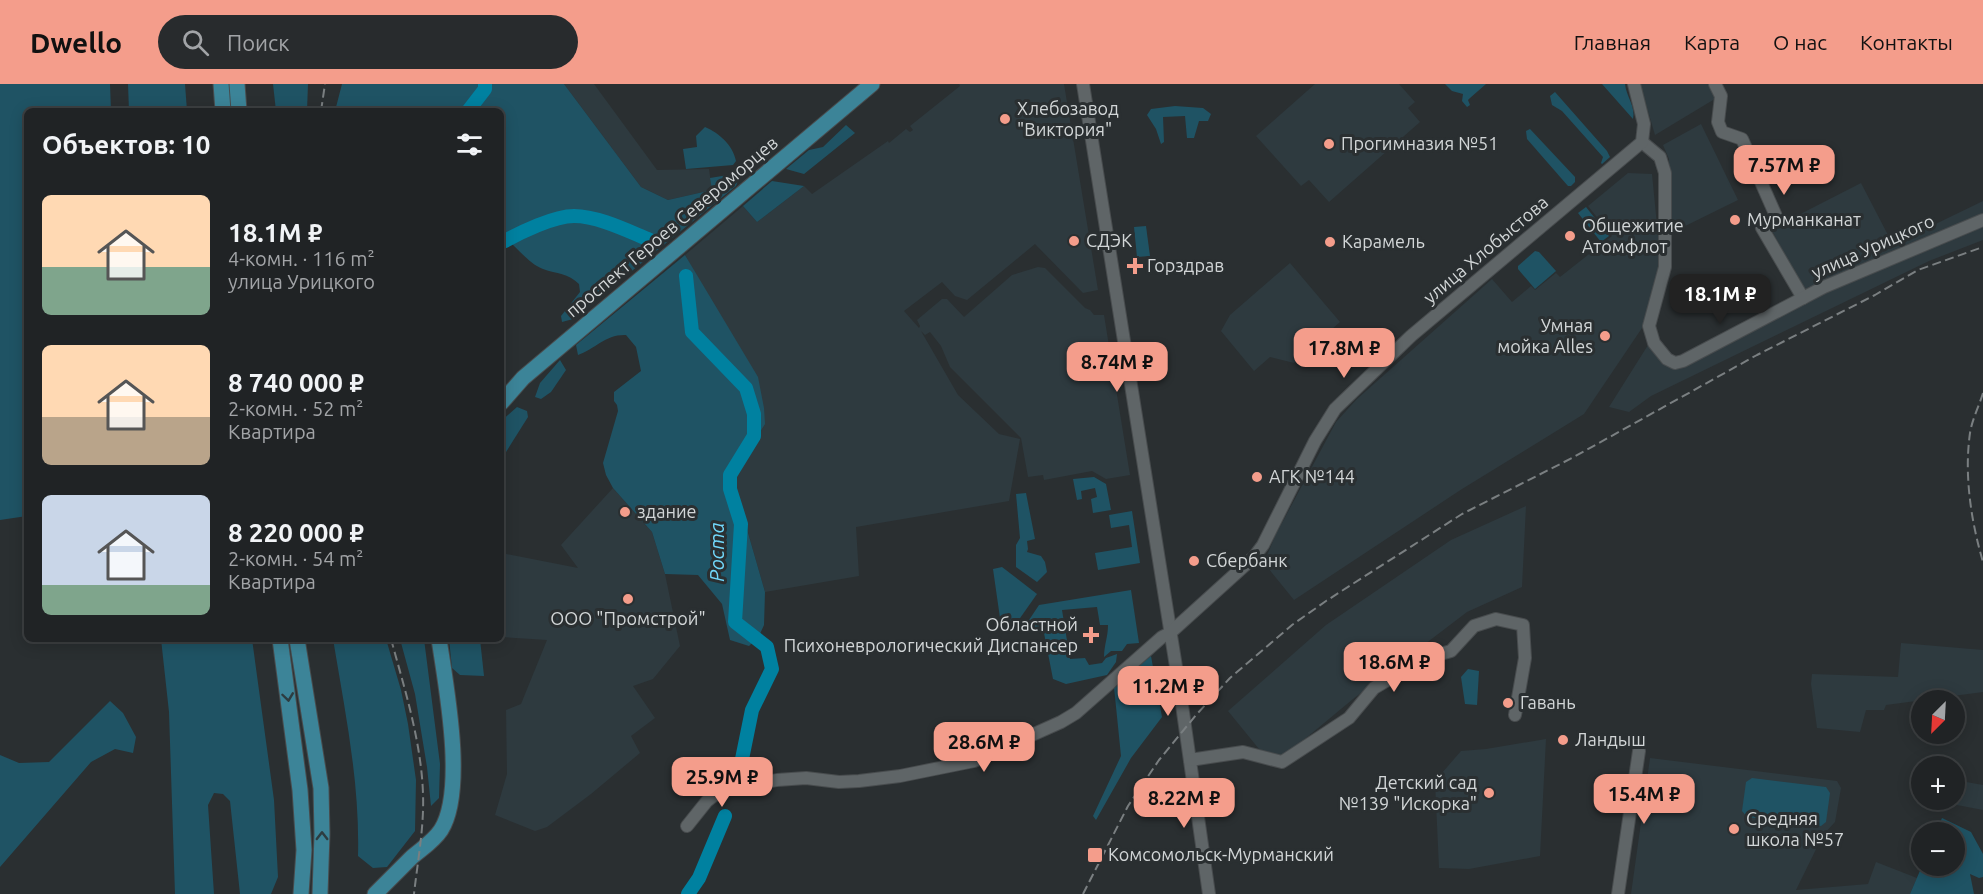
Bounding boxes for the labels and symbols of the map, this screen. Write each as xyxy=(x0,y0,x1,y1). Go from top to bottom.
place label: Хлебозавод "Виктория" xyxy=(1017,98,1119,139)
marker: Хлебозавод "Виктория" xyxy=(998,112,1012,126)
street label: проспект Героев Североморцев xyxy=(562,132,781,321)
place label: Прогимназия №51 xyxy=(1341,133,1498,153)
marker: Прогимназия №51 xyxy=(1322,137,1336,151)
pin: 7.57M ₽ xyxy=(1729,145,1839,196)
street label: улица Хлобыстова xyxy=(1419,191,1552,307)
place label: Мурманканат xyxy=(1747,209,1861,229)
street label: улица Урицкого xyxy=(1808,210,1937,282)
marker: Мурманканат xyxy=(1728,213,1742,227)
place label: Общежитие Атомфлот xyxy=(1582,215,1684,256)
marker: Общежитие Атомфлот xyxy=(1563,229,1577,243)
place label: СДЭК xyxy=(1086,230,1132,250)
place label: Карамель xyxy=(1342,231,1425,251)
marker: СДЭК xyxy=(1067,234,1081,248)
marker: Карамель xyxy=(1323,235,1337,249)
place label: Горздрав xyxy=(1147,255,1224,275)
marker: Горздрав xyxy=(1128,259,1142,273)
pin: 18.1M ₽ xyxy=(1665,274,1775,325)
place label: Умная мойка Alles xyxy=(1497,315,1593,356)
pin: 17.8M ₽ xyxy=(1289,328,1399,379)
marker: Умная мойка Alles xyxy=(1598,329,1612,343)
pin: 8.74M ₽ xyxy=(1062,342,1172,393)
place label: АГК №144 xyxy=(1269,466,1355,486)
marker: АГК №144 xyxy=(1250,470,1264,484)
place label: здание xyxy=(637,501,697,521)
marker: здание xyxy=(618,505,632,519)
water label: Роста xyxy=(705,522,728,582)
place label: Сбербанк xyxy=(1206,550,1288,570)
marker: Сбербанк xyxy=(1187,554,1201,568)
marker: ООО "Промстрой" xyxy=(621,592,635,606)
place label: ООО "Промстрой" xyxy=(550,608,706,628)
place label: Областной Психоневрологический Диспансер xyxy=(784,614,1078,655)
marker: Областной Психоневрологический Диспансер xyxy=(1082,626,1100,644)
pin: 18.6M ₽ xyxy=(1339,642,1449,693)
pin: 11.2M ₽ xyxy=(1113,666,1223,717)
north arrow xyxy=(1911,690,1965,744)
one-way arrow xyxy=(281,692,293,702)
place label: Гавань xyxy=(1520,692,1576,712)
marker: Гавань xyxy=(1501,696,1515,710)
pin: 28.6M ₽ xyxy=(929,722,1039,773)
place label: Ландыш xyxy=(1575,729,1646,749)
marker: Ландыш xyxy=(1556,733,1570,747)
pin: 25.9M ₽ xyxy=(667,757,777,808)
place label: Детский сад №139 "Искорка" xyxy=(1339,772,1477,813)
pin: 15.4M ₽ xyxy=(1589,774,1699,825)
pin: 8.22M ₽ xyxy=(1129,778,1239,829)
marker: Детский сад №139 "Искорка" xyxy=(1482,786,1496,800)
place label: Средняя школа №57 xyxy=(1746,808,1844,849)
marker: Средняя школа №57 xyxy=(1727,822,1741,836)
one-way arrow xyxy=(316,831,328,840)
place label: Комсомольск-Мурманский xyxy=(1108,844,1334,864)
marker: Комсомольск-Мурманский xyxy=(1086,846,1104,864)

